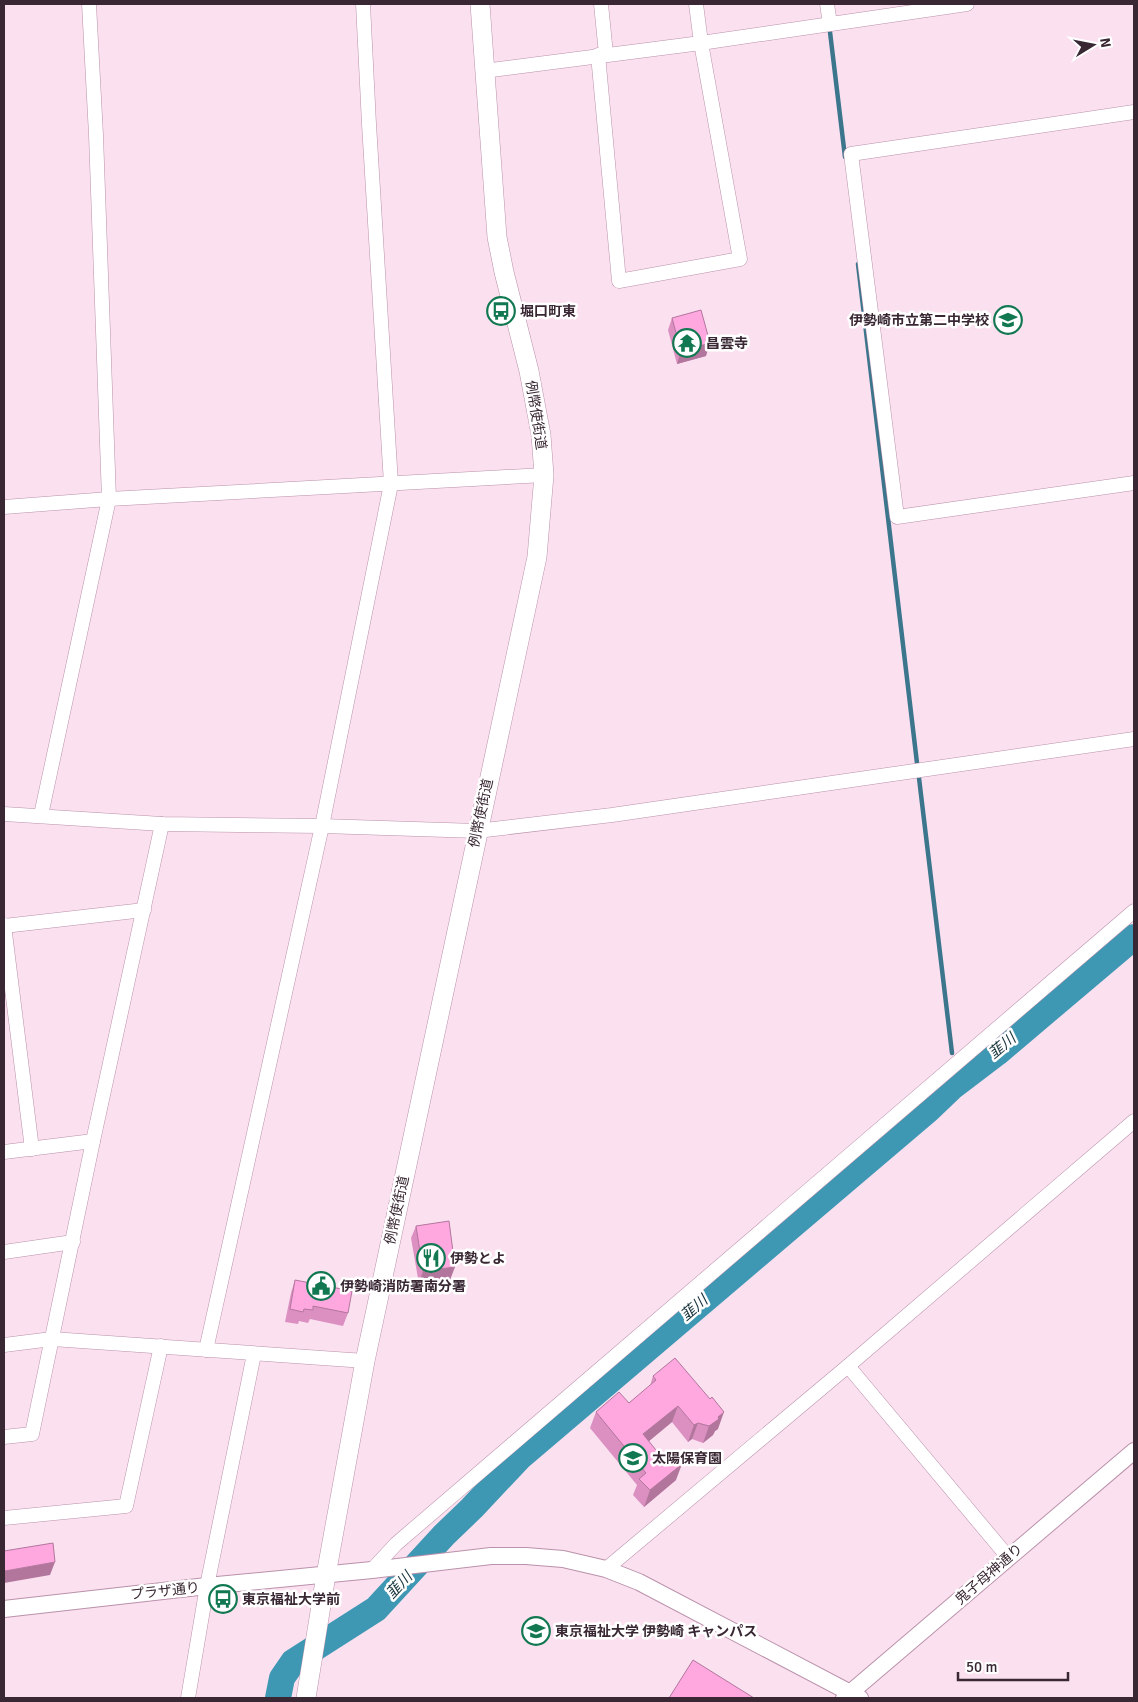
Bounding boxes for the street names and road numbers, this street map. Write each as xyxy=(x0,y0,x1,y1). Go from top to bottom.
street label: 例幣使街道 xyxy=(522,379,550,451)
street label: 例幣使街道 xyxy=(465,777,497,849)
street label: 例幣使街道 xyxy=(381,1174,413,1246)
street label: 鬼子母神通り xyxy=(952,1540,1026,1608)
street label: プラザ通り xyxy=(129,1579,201,1603)

